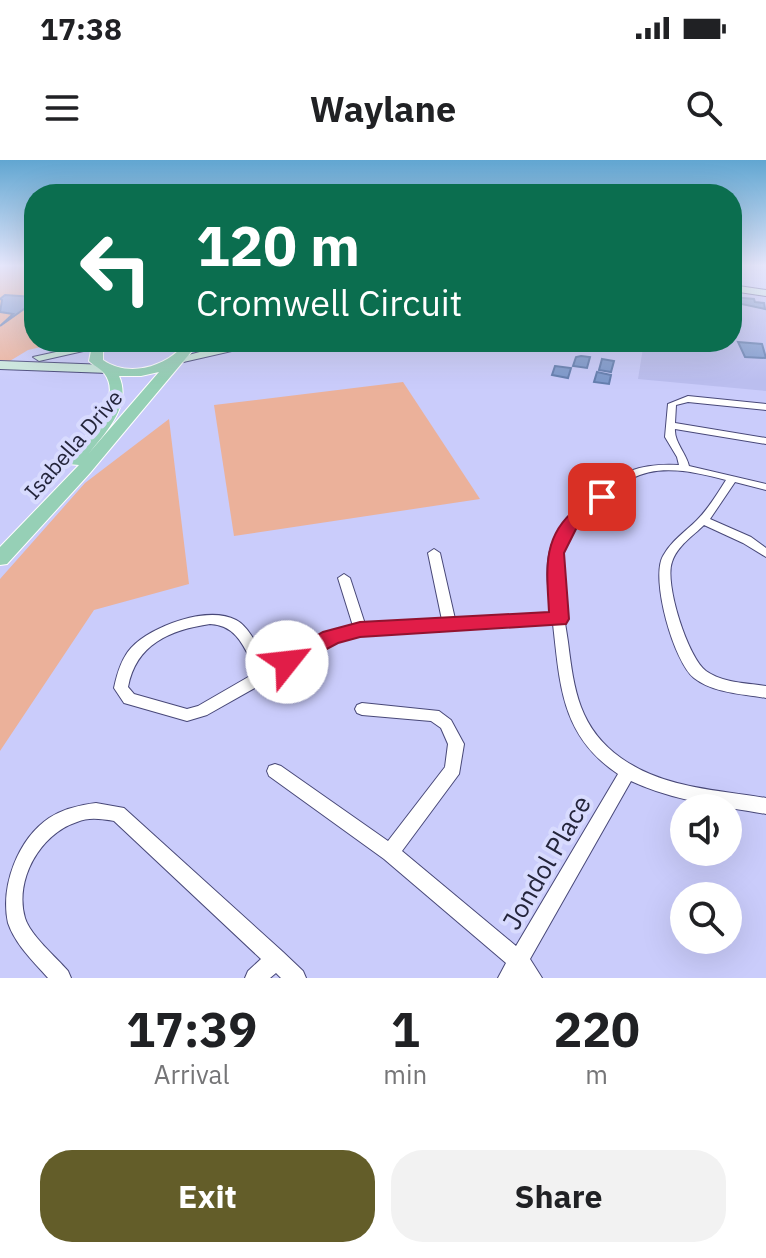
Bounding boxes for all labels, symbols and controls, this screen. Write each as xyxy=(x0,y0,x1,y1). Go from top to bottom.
text: 17:38 xyxy=(40,9,122,48)
text: Waylane xyxy=(310,85,456,132)
icon: menu xyxy=(40,86,84,130)
icon: search xyxy=(682,86,726,130)
text: 120 m xyxy=(196,209,360,281)
icon: left xyxy=(64,216,168,320)
text: Cromwell Circuit xyxy=(196,279,463,326)
street label: Isabella Drive xyxy=(17,383,129,505)
pin xyxy=(568,463,636,531)
icon: arrive xyxy=(580,475,624,519)
position arrow xyxy=(245,620,329,704)
street label: Jondol Place xyxy=(494,789,598,935)
map controls xyxy=(670,794,742,954)
button: sound xyxy=(670,794,742,866)
button: search xyxy=(670,882,742,954)
text: 17:39 xyxy=(126,998,257,1060)
text: 1 xyxy=(391,998,420,1060)
text: 220 xyxy=(553,998,640,1060)
text: Arrival xyxy=(154,1057,230,1091)
text: min xyxy=(383,1057,427,1091)
text: m xyxy=(585,1057,608,1091)
button: Exit xyxy=(40,1150,375,1242)
button: Share xyxy=(391,1150,726,1242)

